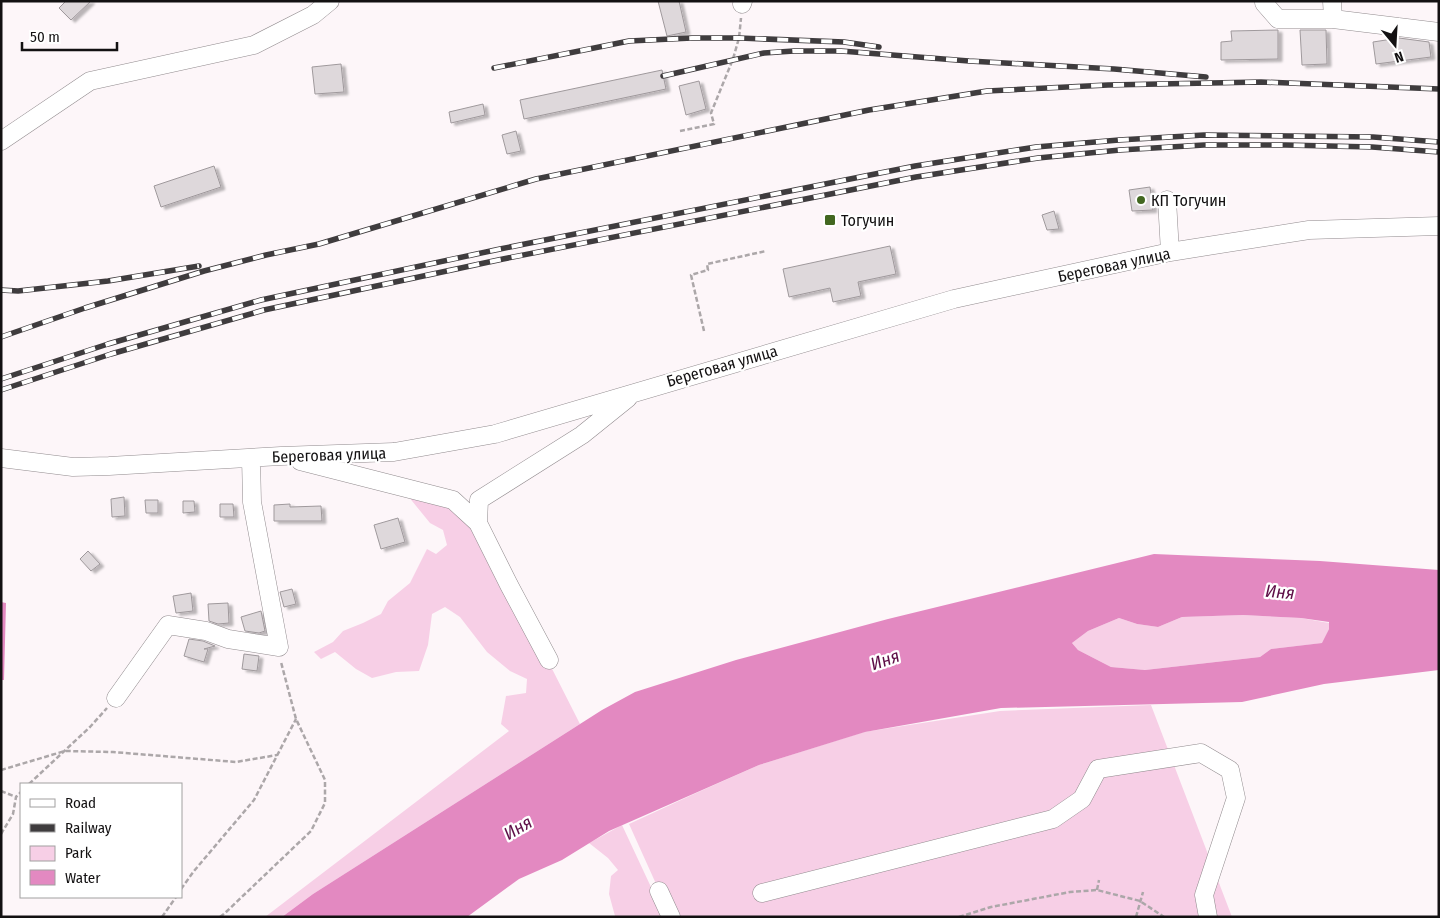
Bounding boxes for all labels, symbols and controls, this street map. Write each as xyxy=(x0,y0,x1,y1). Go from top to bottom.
scale bar xyxy=(22,20,118,52)
north arrow xyxy=(1370,20,1420,70)
text: 50 m xyxy=(30,28,60,46)
text: N xyxy=(1392,48,1405,66)
place label: КП Тогучин xyxy=(1151,191,1226,210)
marker: КП Тогучин xyxy=(1135,194,1147,206)
place label: Тогучин xyxy=(841,211,894,230)
marker: Тогучин xyxy=(823,213,837,227)
street label: Береговая улица xyxy=(1056,244,1172,286)
street label: Береговая улица xyxy=(664,341,780,391)
street label: Береговая улица xyxy=(271,444,387,466)
water label: Иня xyxy=(1264,580,1296,604)
water label: Иня xyxy=(868,645,903,675)
legend xyxy=(20,783,182,898)
text: Road xyxy=(65,794,96,812)
water label: Иня xyxy=(500,811,536,845)
text: Railway xyxy=(65,819,112,837)
text: Park xyxy=(65,844,92,862)
text: Water xyxy=(65,869,101,887)

